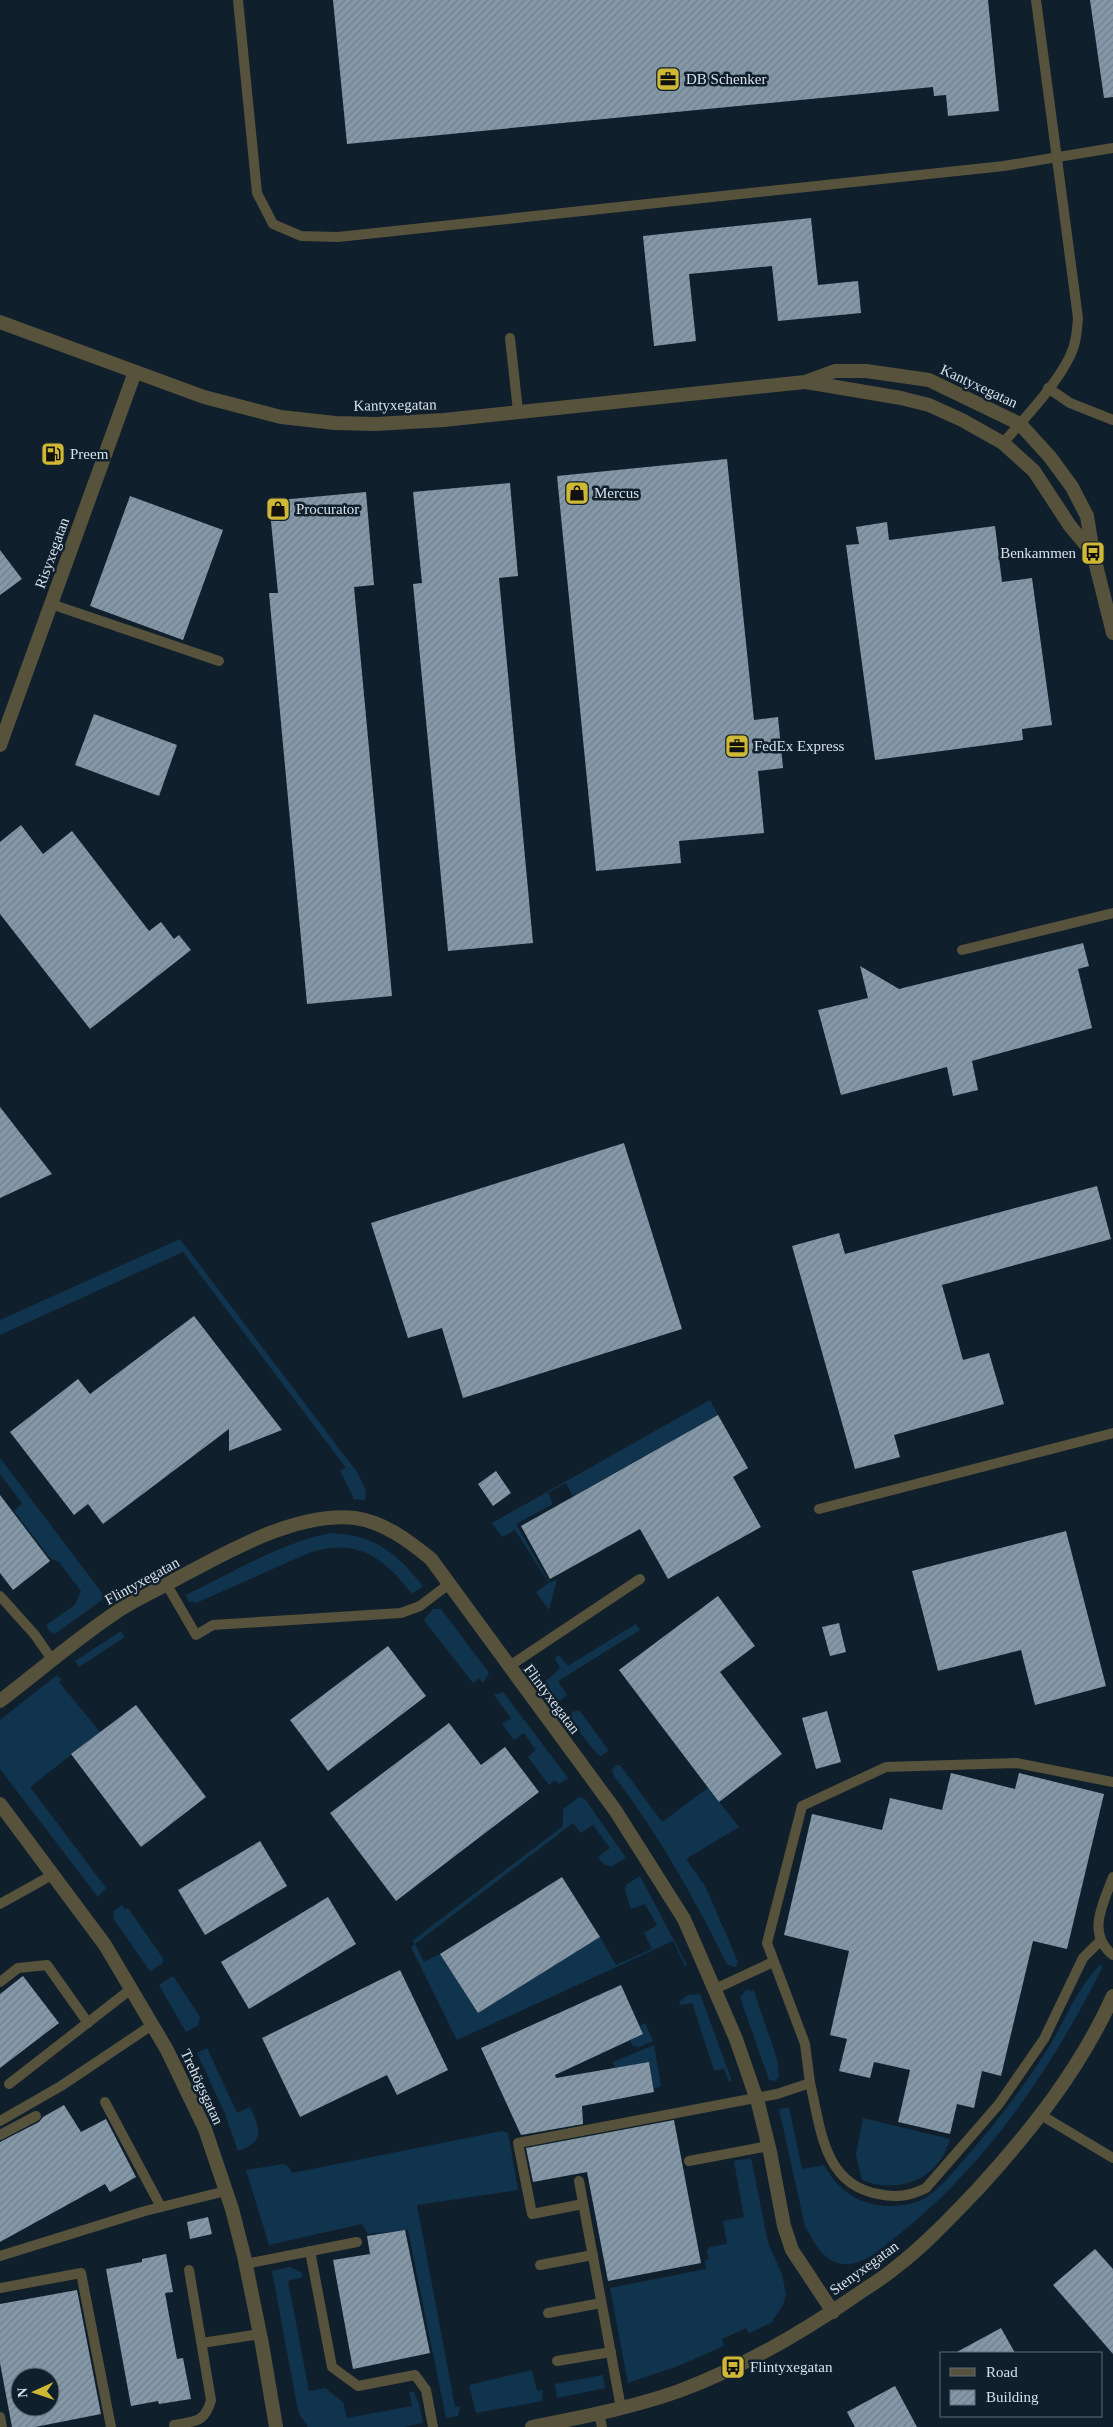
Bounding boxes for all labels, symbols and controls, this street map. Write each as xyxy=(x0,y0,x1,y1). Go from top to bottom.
office icon: DB Schenker xyxy=(655,66,681,92)
place label: DB Schenker xyxy=(686,71,766,87)
street label: Kantyxegatan xyxy=(938,361,1021,411)
street label: Kantyxegatan xyxy=(353,396,437,414)
fuel station icon: Preem xyxy=(40,441,66,467)
place label: Preem xyxy=(70,446,109,462)
shop icon: Mercus xyxy=(564,480,590,506)
place label: Mercus xyxy=(594,485,639,501)
shop icon: Procurator xyxy=(265,496,291,522)
place label: Procurator xyxy=(296,501,359,517)
street label: Risyxegatan xyxy=(32,515,72,591)
bus stop icon: Benkammen xyxy=(1080,540,1106,566)
place label: Benkammen xyxy=(1000,545,1076,561)
office icon: FedEx Express xyxy=(724,733,750,759)
place label: FedEx Express xyxy=(754,738,845,754)
street label: Flintyxegatan xyxy=(102,1554,182,1608)
street label: Flintyxegatan xyxy=(521,1661,584,1737)
street label: Trehögsgatan xyxy=(178,2047,227,2128)
street label: Stenyxegatan xyxy=(827,2237,902,2298)
legend xyxy=(940,2352,1103,2417)
bus stop icon: Flintyxegatan xyxy=(720,2354,746,2380)
place label: Flintyxegatan xyxy=(750,2359,833,2375)
text: Road xyxy=(986,2364,1018,2380)
north arrow xyxy=(10,2367,60,2417)
text: N xyxy=(15,2387,30,2398)
text: Building xyxy=(986,2389,1039,2405)

